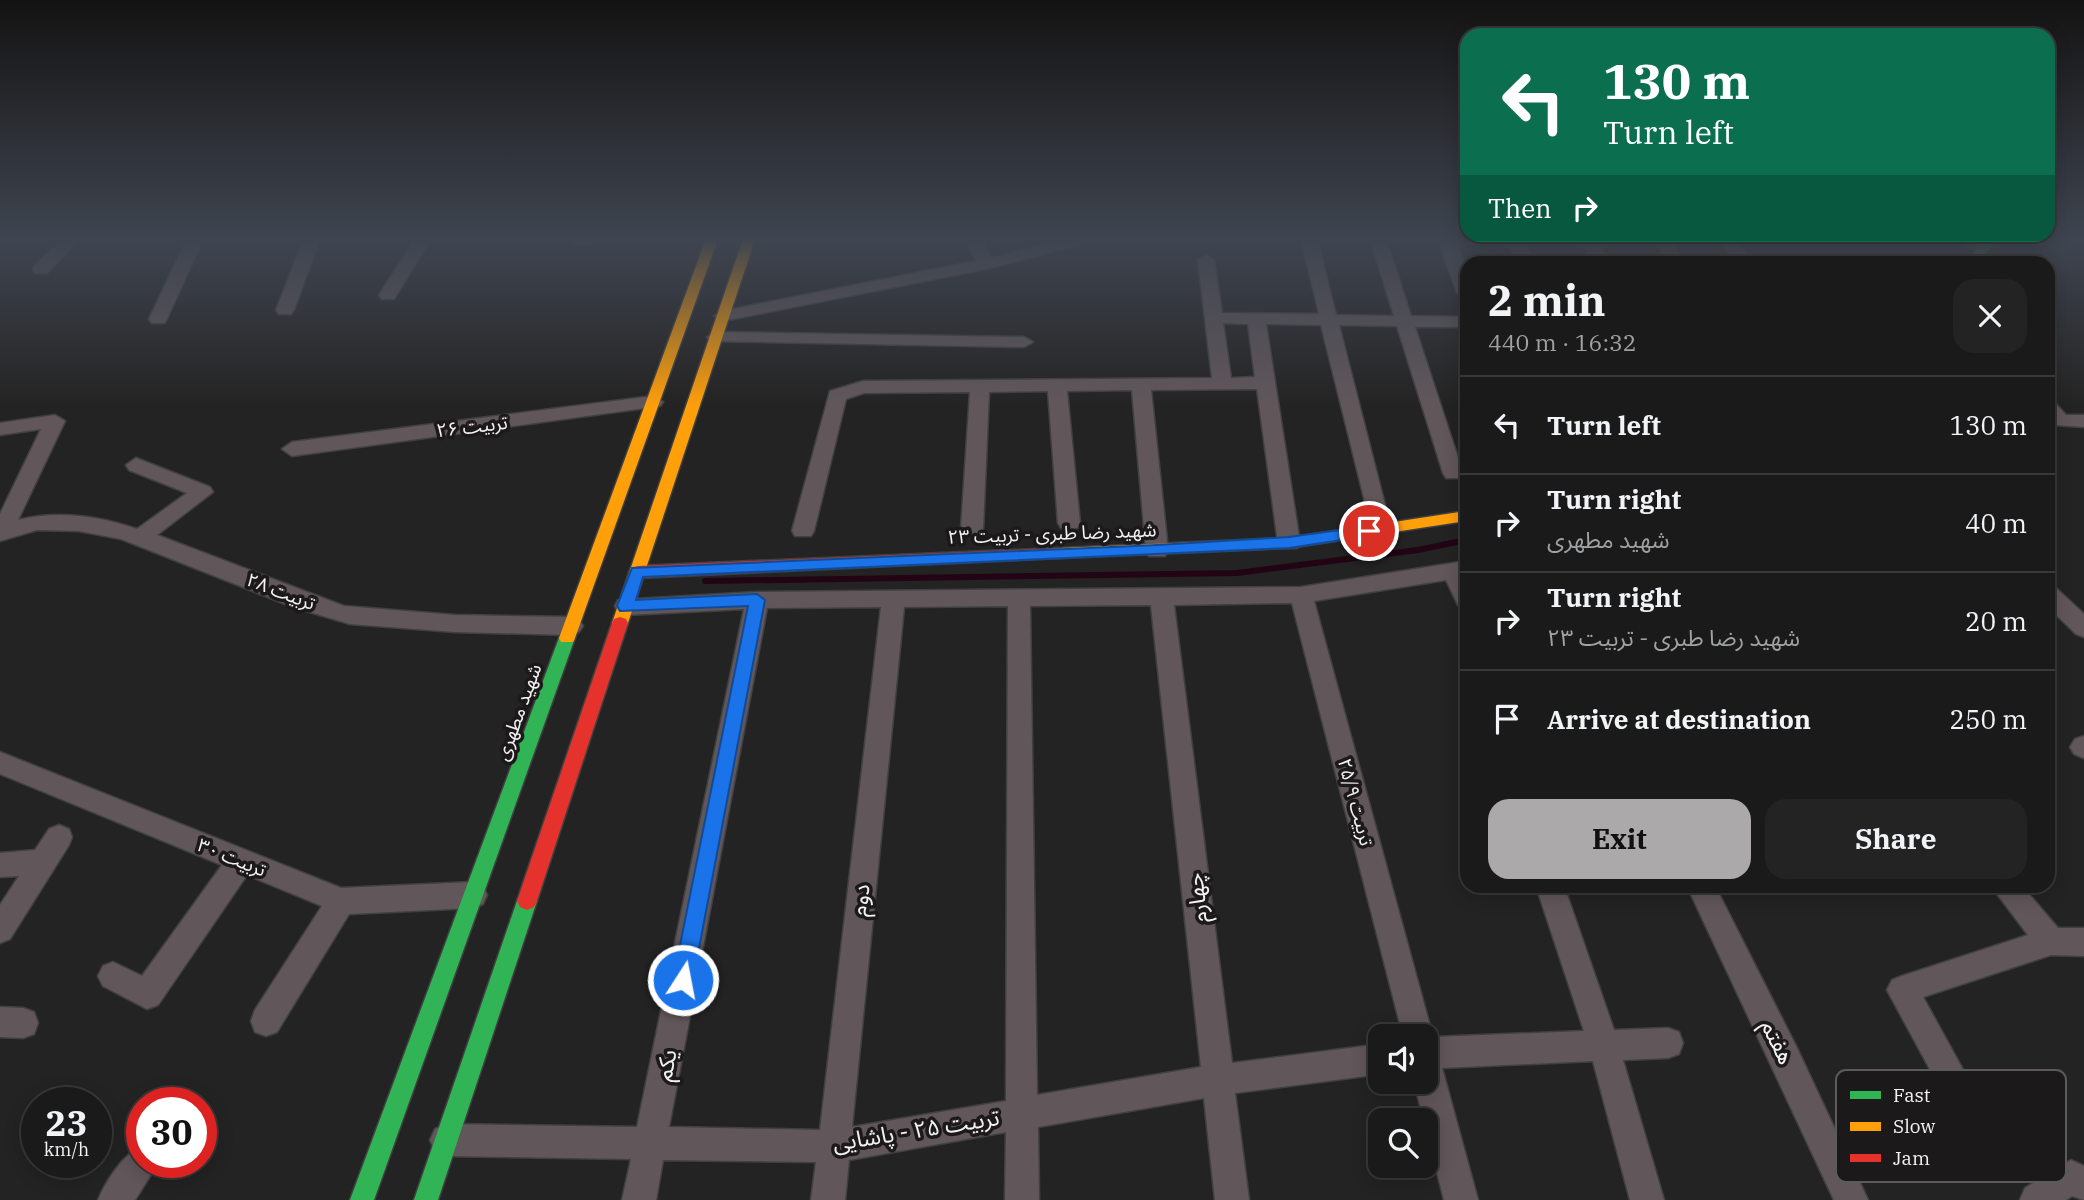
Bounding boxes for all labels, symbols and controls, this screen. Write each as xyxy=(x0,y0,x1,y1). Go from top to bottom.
text: 130 m xyxy=(1603,49,1750,112)
icon: left xyxy=(1488,56,1579,147)
text: Turn left xyxy=(1603,111,1734,153)
icon: right xyxy=(1566,189,1604,227)
text: Then xyxy=(1488,191,1552,225)
text: 2 min xyxy=(1488,273,1606,328)
button: close xyxy=(1953,279,2027,353)
text: 440 m · 16:32 xyxy=(1488,327,1637,357)
icon: left xyxy=(1488,406,1526,444)
text: Turn left xyxy=(1547,408,1661,442)
text: 130 m xyxy=(1949,408,2027,442)
street label: تربیت ۲۶ xyxy=(435,410,509,442)
text: Turn right xyxy=(1547,482,1681,516)
pin xyxy=(1339,501,1399,561)
icon: right xyxy=(1488,504,1526,542)
text: 40 m xyxy=(1965,506,2027,540)
icon: arrive xyxy=(1350,512,1388,550)
street label: شهید رضا طبری - تربیت ۲۳ xyxy=(947,517,1157,549)
text: شهید مطهری xyxy=(1547,524,1670,554)
street label: تربیت ۲۸ xyxy=(243,567,319,615)
text: Turn right xyxy=(1547,580,1681,614)
icon: right xyxy=(1488,602,1526,640)
text: 20 m xyxy=(1965,604,2027,638)
text: شهید رضا طبری - تربیت ۲۳ xyxy=(1547,622,1800,652)
street label: شهید مطهری xyxy=(489,660,547,764)
icon: arrive xyxy=(1488,700,1526,738)
text: Arrive at destination xyxy=(1547,702,1811,736)
text: 250 m xyxy=(1949,702,2027,736)
street label: تربیت ۲۵/۹ xyxy=(1333,756,1379,848)
button: Exit xyxy=(1488,799,1751,879)
button: Share xyxy=(1765,799,2027,879)
street label: تربیت ۳۰ xyxy=(194,832,270,882)
street label: چهارم xyxy=(1178,871,1218,925)
street label: دوم xyxy=(842,882,880,918)
position arrow xyxy=(646,943,720,1017)
street label: هفتم xyxy=(1753,1014,1802,1070)
map controls xyxy=(1368,1024,1438,1178)
button: sound xyxy=(1368,1024,1438,1094)
street label: یکم xyxy=(647,1046,686,1084)
legend xyxy=(1836,1070,2066,1182)
text: Fast xyxy=(1893,1083,1931,1107)
speed limit sign: 30 xyxy=(126,1087,217,1178)
text: 23 xyxy=(45,1100,88,1146)
street label: تربیت ۲۵ - پاشایی xyxy=(830,1101,1002,1158)
button: search xyxy=(1368,1108,1438,1178)
text: Slow xyxy=(1893,1114,1935,1138)
text: km/h xyxy=(44,1138,89,1161)
text: Jam xyxy=(1893,1146,1930,1170)

